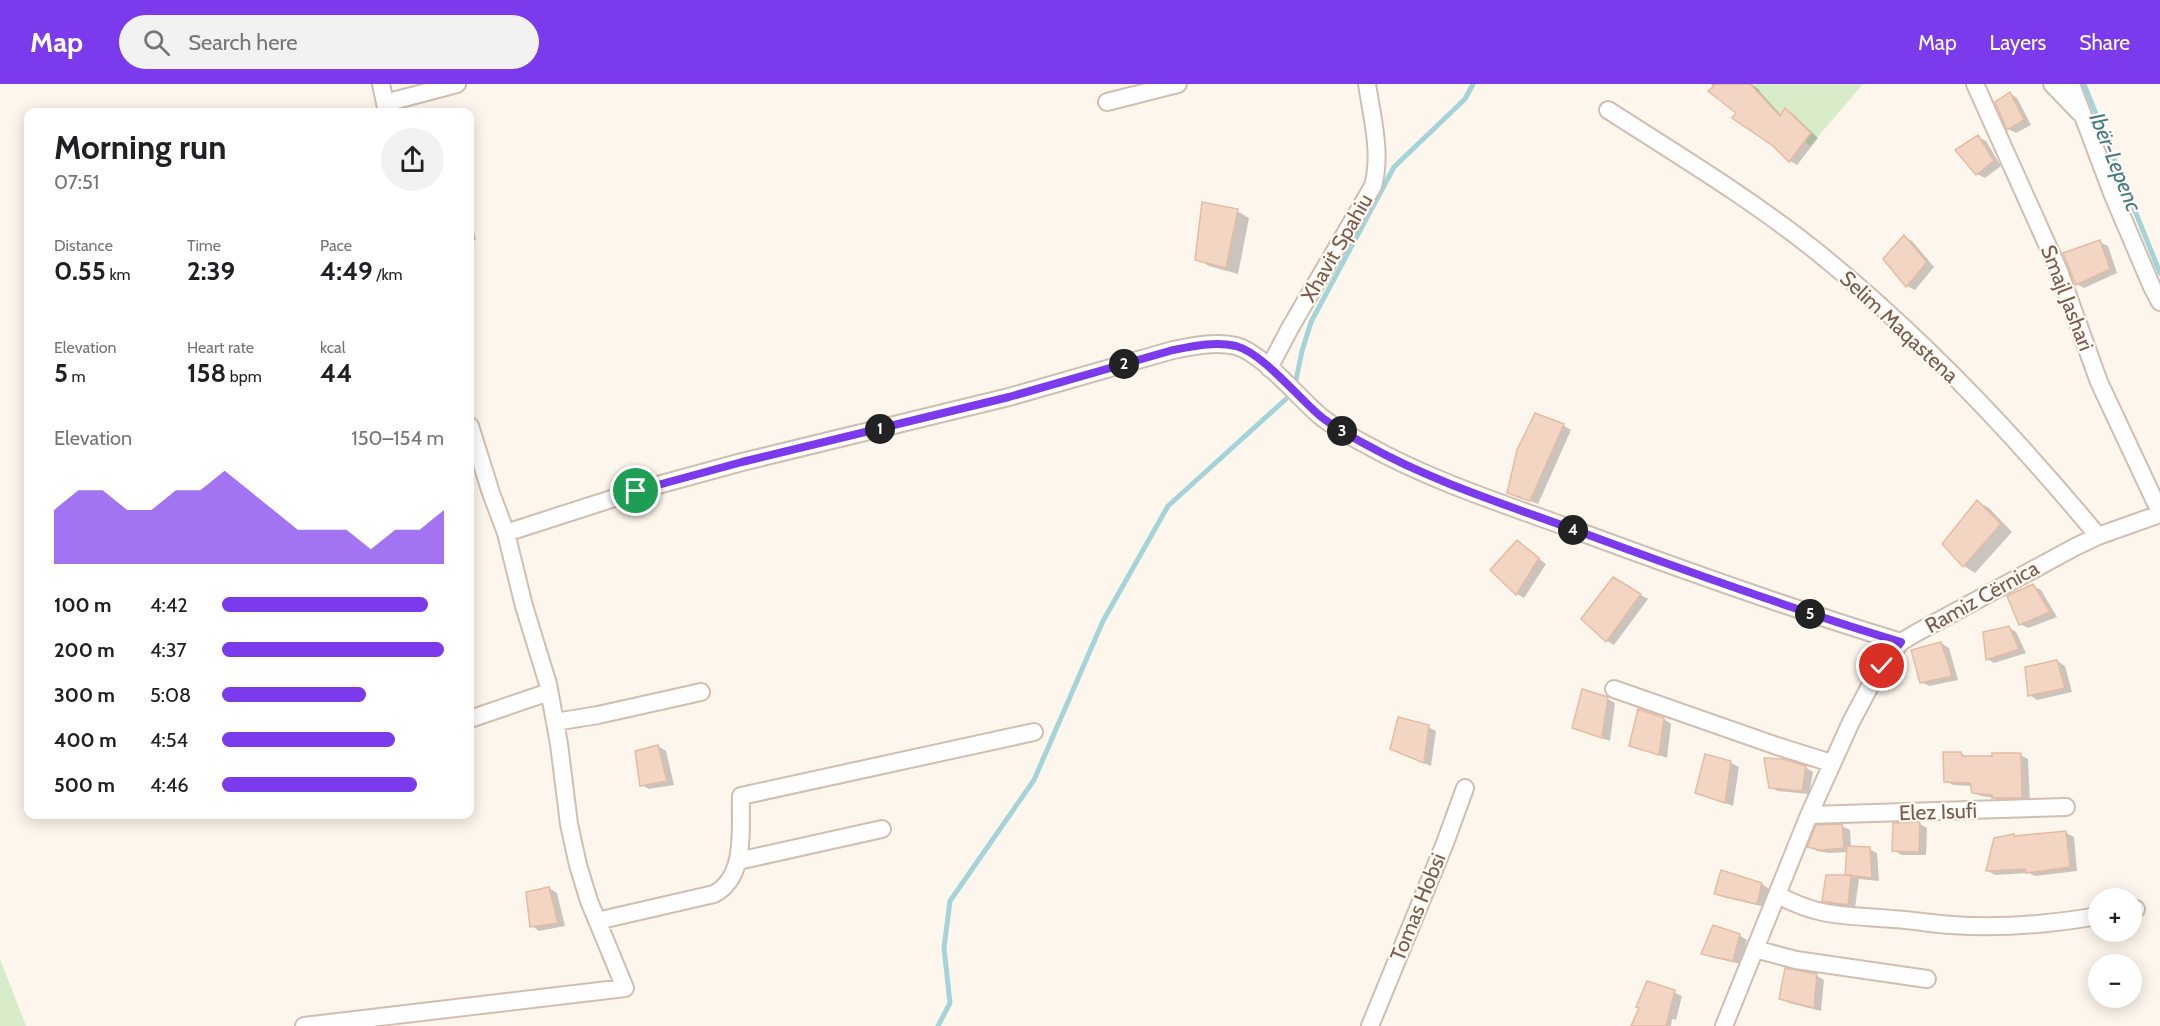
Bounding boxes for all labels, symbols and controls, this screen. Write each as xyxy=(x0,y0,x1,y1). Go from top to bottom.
search box xyxy=(119,15,539,69)
text: Map xyxy=(30,25,83,59)
icon: search xyxy=(140,26,173,59)
text: Search here xyxy=(188,29,297,56)
text: Map xyxy=(1918,30,1957,55)
text: Layers xyxy=(1990,30,2046,55)
text: Share xyxy=(2079,30,2130,55)
water label: Ibër-Lepenc xyxy=(2084,109,2148,216)
text: Morning run xyxy=(54,127,226,167)
button: share xyxy=(381,128,444,191)
text: 07:51 xyxy=(54,170,99,194)
street label: Xhavit Spahiu xyxy=(1296,189,1378,306)
text: Distance xyxy=(54,236,113,255)
text: Time xyxy=(187,236,221,255)
text: Pace xyxy=(320,236,352,255)
street label: Smajl Jashari xyxy=(2035,241,2099,355)
text: 0.55 xyxy=(54,255,106,287)
text: 2:39 xyxy=(187,255,235,287)
text: 4:49 xyxy=(320,255,373,287)
text: km xyxy=(106,265,131,284)
text: /km xyxy=(373,265,403,284)
street label: Selim Maqastena xyxy=(1835,265,1964,388)
text: Elevation xyxy=(54,338,117,357)
text: Heart rate xyxy=(187,338,254,357)
text: kcal xyxy=(320,338,346,357)
pin: 2 xyxy=(1109,349,1139,379)
text: 2 xyxy=(1120,354,1128,373)
text: 5 xyxy=(54,357,68,389)
text: 158 xyxy=(187,357,226,389)
text: 44 xyxy=(320,357,352,389)
text: m xyxy=(68,367,86,386)
text: bpm xyxy=(226,367,262,386)
pin: 1 xyxy=(865,414,895,444)
pin: 3 xyxy=(1327,416,1357,446)
text: 1 xyxy=(877,419,883,438)
text: 3 xyxy=(1338,421,1346,440)
text: Elevation xyxy=(54,426,132,450)
text: 150–154 m xyxy=(351,426,444,450)
pin xyxy=(610,465,661,516)
icon: arrive xyxy=(619,474,652,507)
pin: 4 xyxy=(1558,515,1588,545)
text: 4 xyxy=(1568,520,1578,539)
street label: Ramiz Cërnica xyxy=(1921,555,2043,638)
text: 100 m xyxy=(54,593,112,617)
text: 4:42 xyxy=(150,593,188,617)
pin: 5 xyxy=(1795,599,1825,629)
text: 5 xyxy=(1806,604,1814,623)
text: 200 m xyxy=(54,638,115,662)
text: 4:37 xyxy=(150,638,187,662)
pin xyxy=(1856,640,1907,691)
icon: check xyxy=(1865,649,1898,682)
text: 300 m xyxy=(54,683,115,707)
text: 5:08 xyxy=(150,683,191,707)
text: 400 m xyxy=(54,728,117,752)
text: 4:54 xyxy=(150,728,188,752)
text: 500 m xyxy=(54,773,115,797)
text: 4:46 xyxy=(150,773,189,797)
street label: Elez Isufi xyxy=(1899,798,1977,825)
street label: Tomas Hobsi xyxy=(1385,849,1450,964)
map controls xyxy=(2088,888,2142,1008)
button: + xyxy=(2088,888,2142,942)
button: − xyxy=(2088,954,2142,1008)

